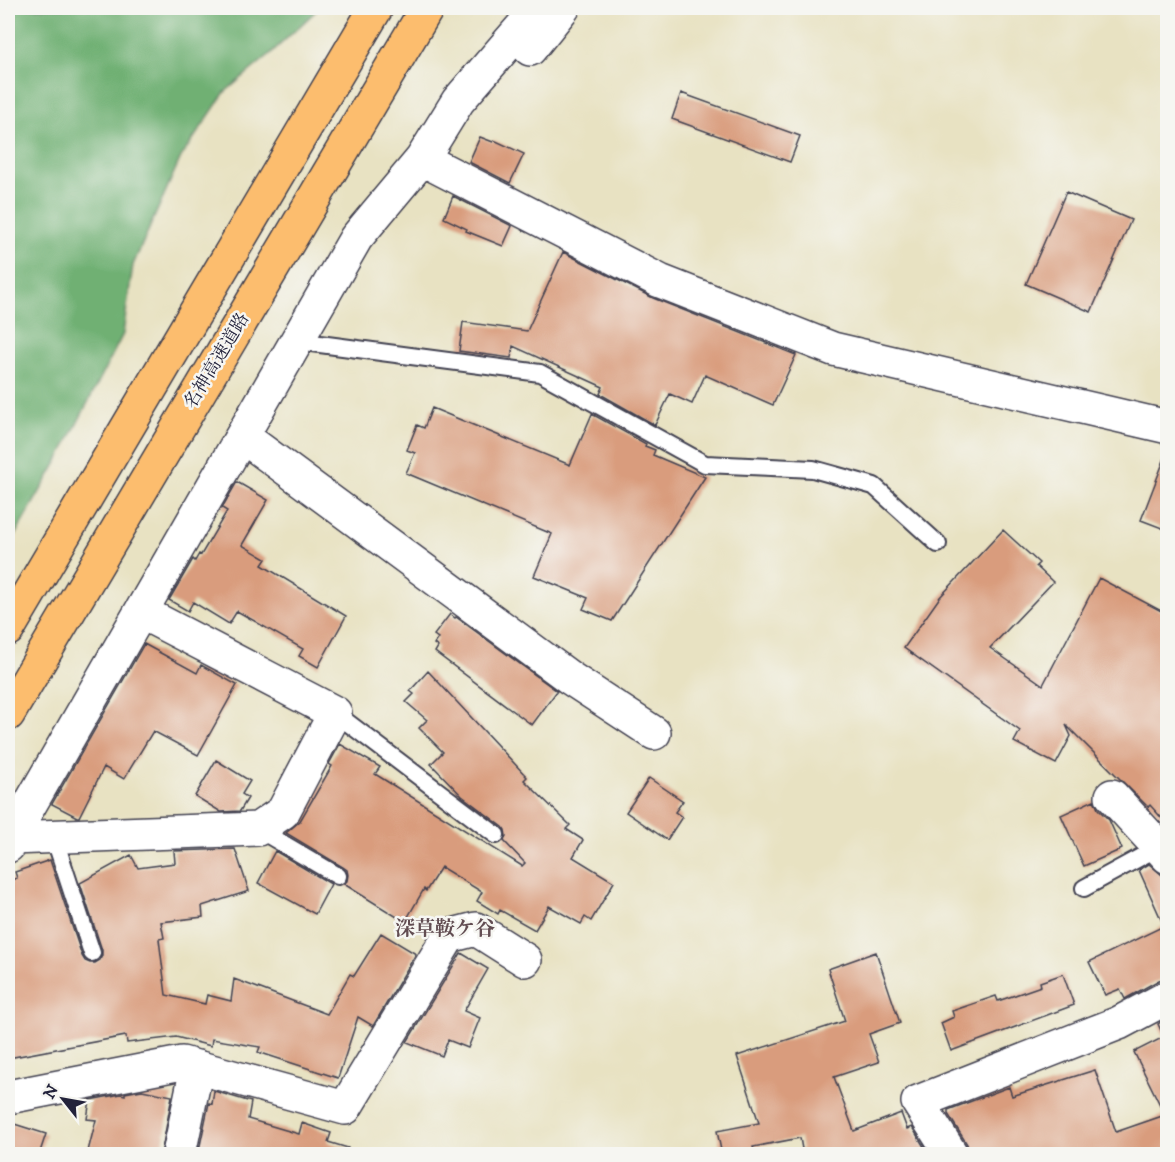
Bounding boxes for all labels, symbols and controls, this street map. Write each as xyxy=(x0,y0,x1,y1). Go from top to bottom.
street label: 名神高速道路 xyxy=(180,309,254,413)
district label: 深草鞍ケ谷 xyxy=(395,917,495,942)
north arrow xyxy=(33,1069,93,1129)
text: N xyxy=(39,1081,63,1103)

